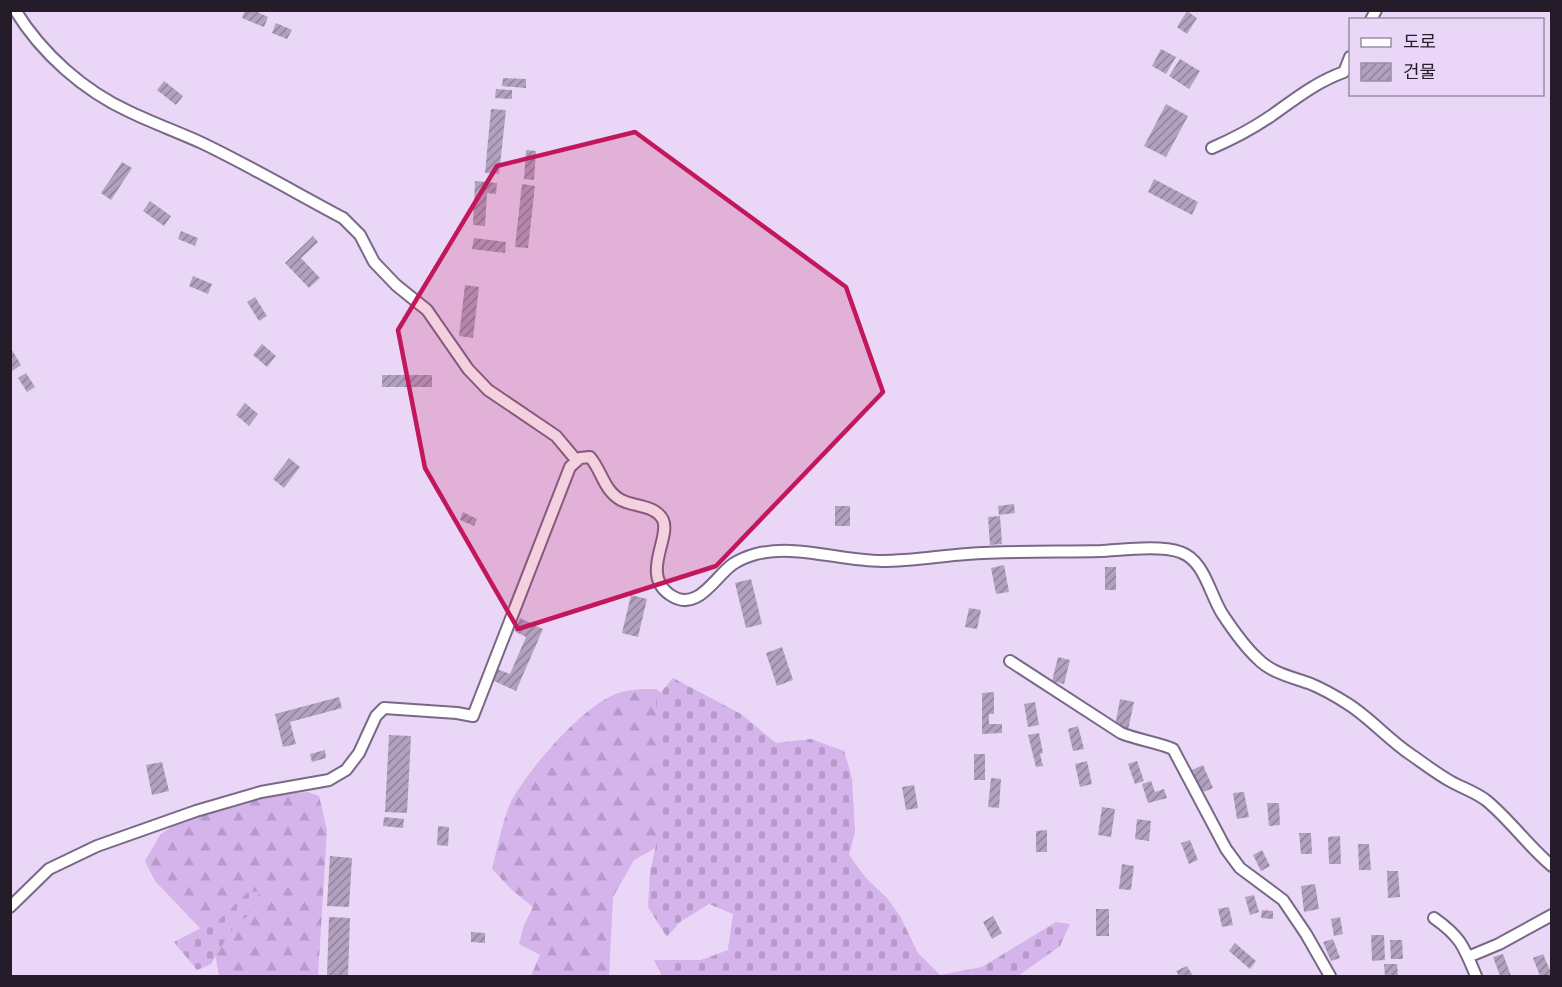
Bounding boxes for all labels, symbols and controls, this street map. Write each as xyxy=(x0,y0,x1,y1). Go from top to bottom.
legend xyxy=(1349,18,1544,96)
text: 도로 xyxy=(1403,31,1436,53)
text: 건물 xyxy=(1403,61,1436,83)

